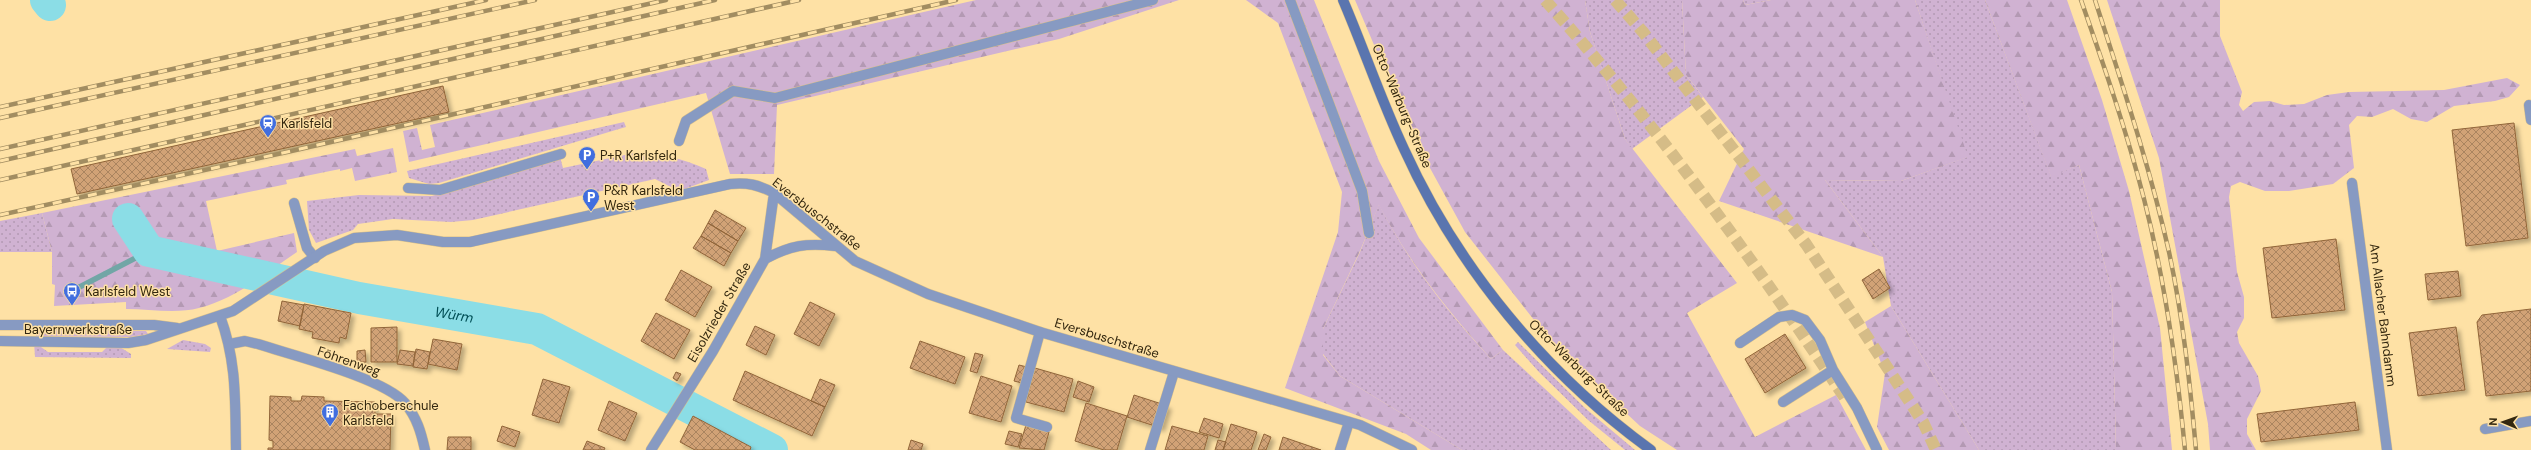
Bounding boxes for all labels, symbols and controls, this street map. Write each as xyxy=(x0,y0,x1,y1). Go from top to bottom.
street label: Otto-Warburg-Straße xyxy=(1368,41,1436,171)
station icon: Karlsfeld xyxy=(258,113,278,138)
place label: Karlsfeld xyxy=(281,115,332,132)
parking icon: P+R Karlsfeld xyxy=(577,145,597,170)
place label: P+R Karlsfeld xyxy=(600,147,677,164)
street label: Eversbuschstraße xyxy=(769,174,865,254)
place label: P&R Karlsfeld West xyxy=(604,182,683,214)
parking icon: P&R Karlsfeld West xyxy=(581,187,601,212)
street label: Am Allacher Bahndamm xyxy=(2366,243,2400,387)
street label: Eisolzrieder Straße xyxy=(683,259,755,365)
bus stop icon: Karlsfeld West xyxy=(62,281,82,306)
place label: Karlsfeld West xyxy=(85,283,170,300)
water label: Würm xyxy=(433,302,475,327)
street label: Eversbuschstraße xyxy=(1053,314,1161,362)
street label: Otto-Warburg-Straße xyxy=(1525,316,1633,420)
street label: Bayernwerkstraße xyxy=(24,321,132,338)
street label: Föhrenweg xyxy=(315,342,383,380)
place label: Fachoberschule Karlsfeld xyxy=(343,397,439,429)
building icon: Fachoberschule Karlsfeld xyxy=(320,402,340,427)
north arrow xyxy=(2483,402,2523,442)
text: N xyxy=(2486,417,2500,426)

